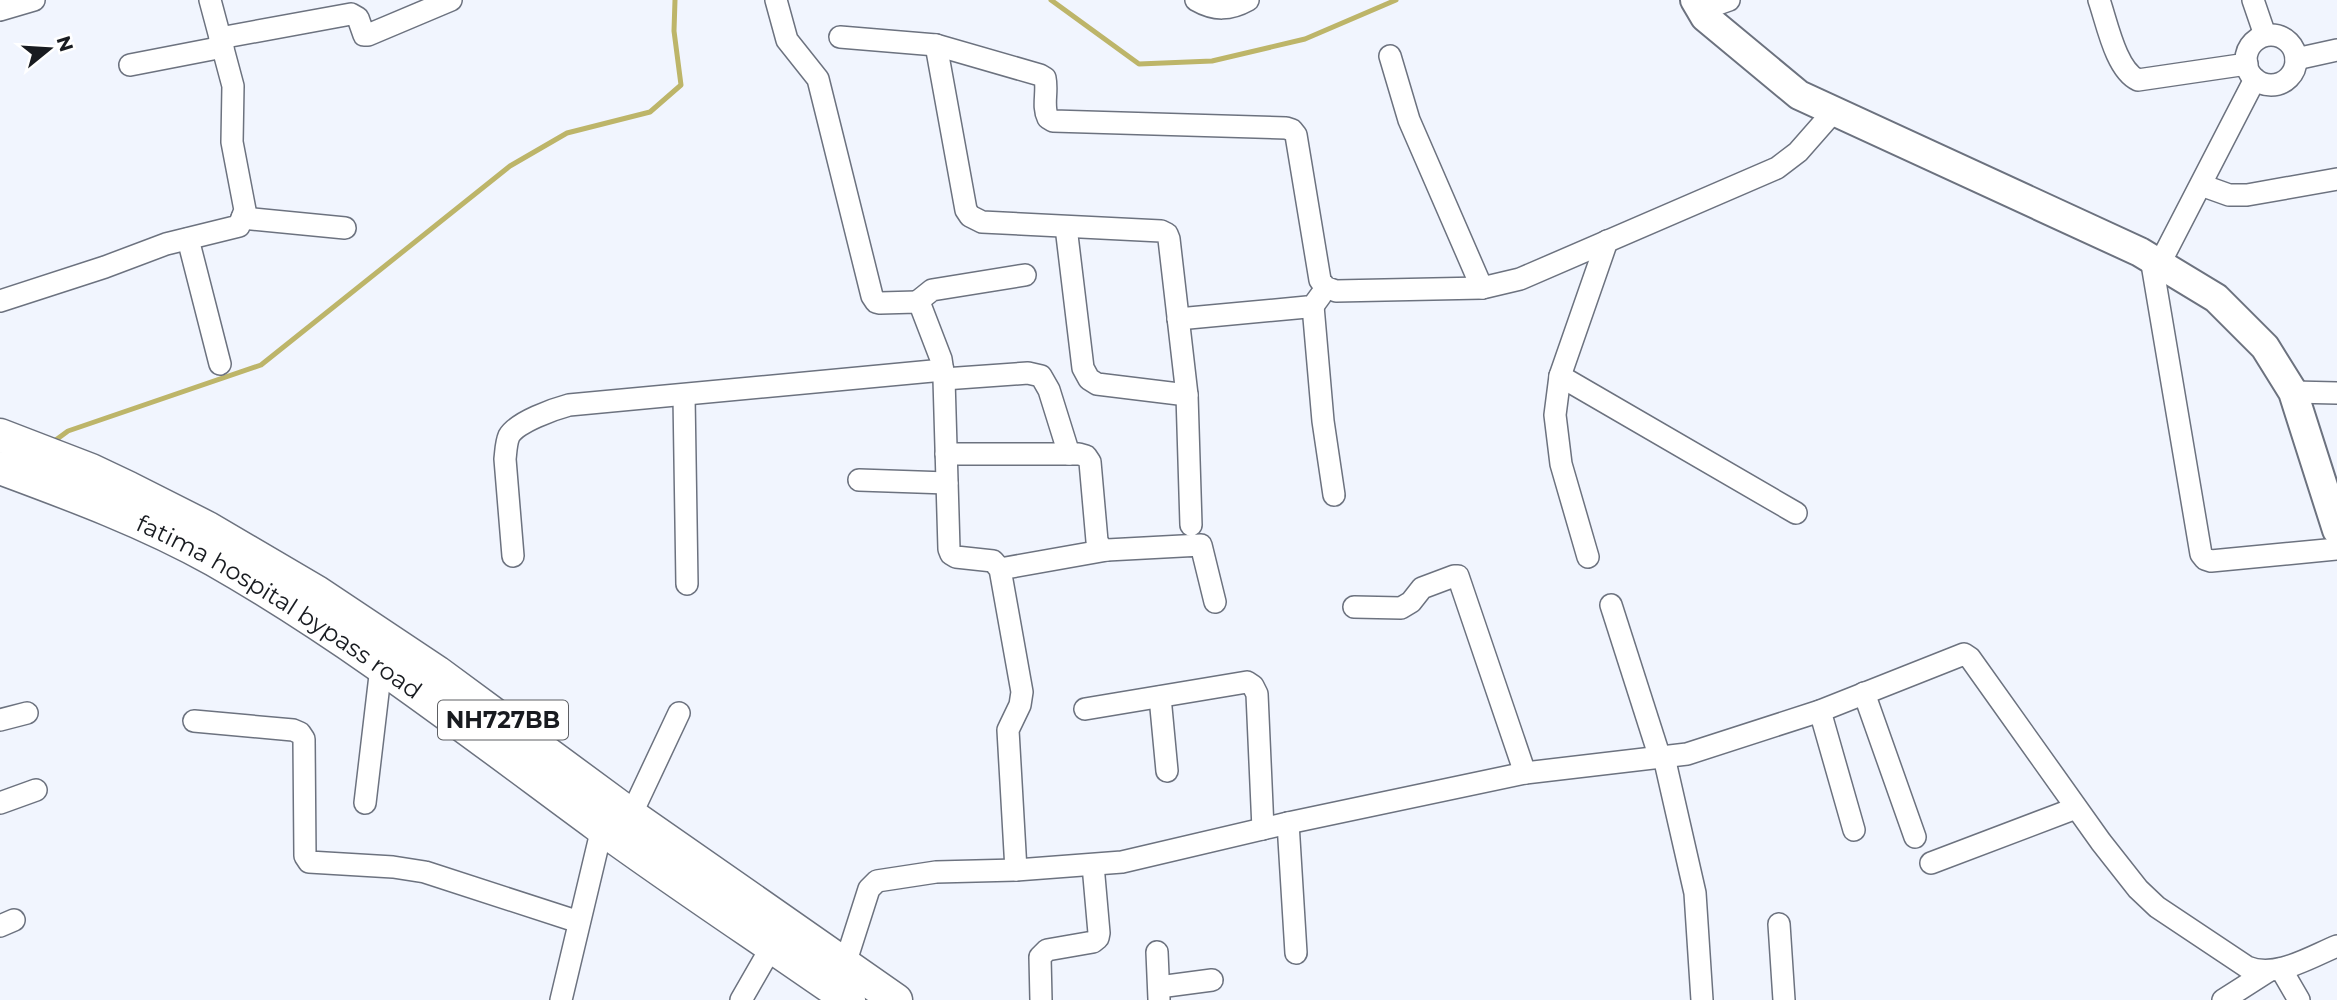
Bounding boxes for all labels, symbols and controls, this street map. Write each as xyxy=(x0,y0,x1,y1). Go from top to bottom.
north arrow xyxy=(14,14,84,84)
text: N xyxy=(51,33,78,55)
street label: fatima hospital bypass road xyxy=(132,509,428,705)
road number: NH727BB xyxy=(438,700,568,740)

